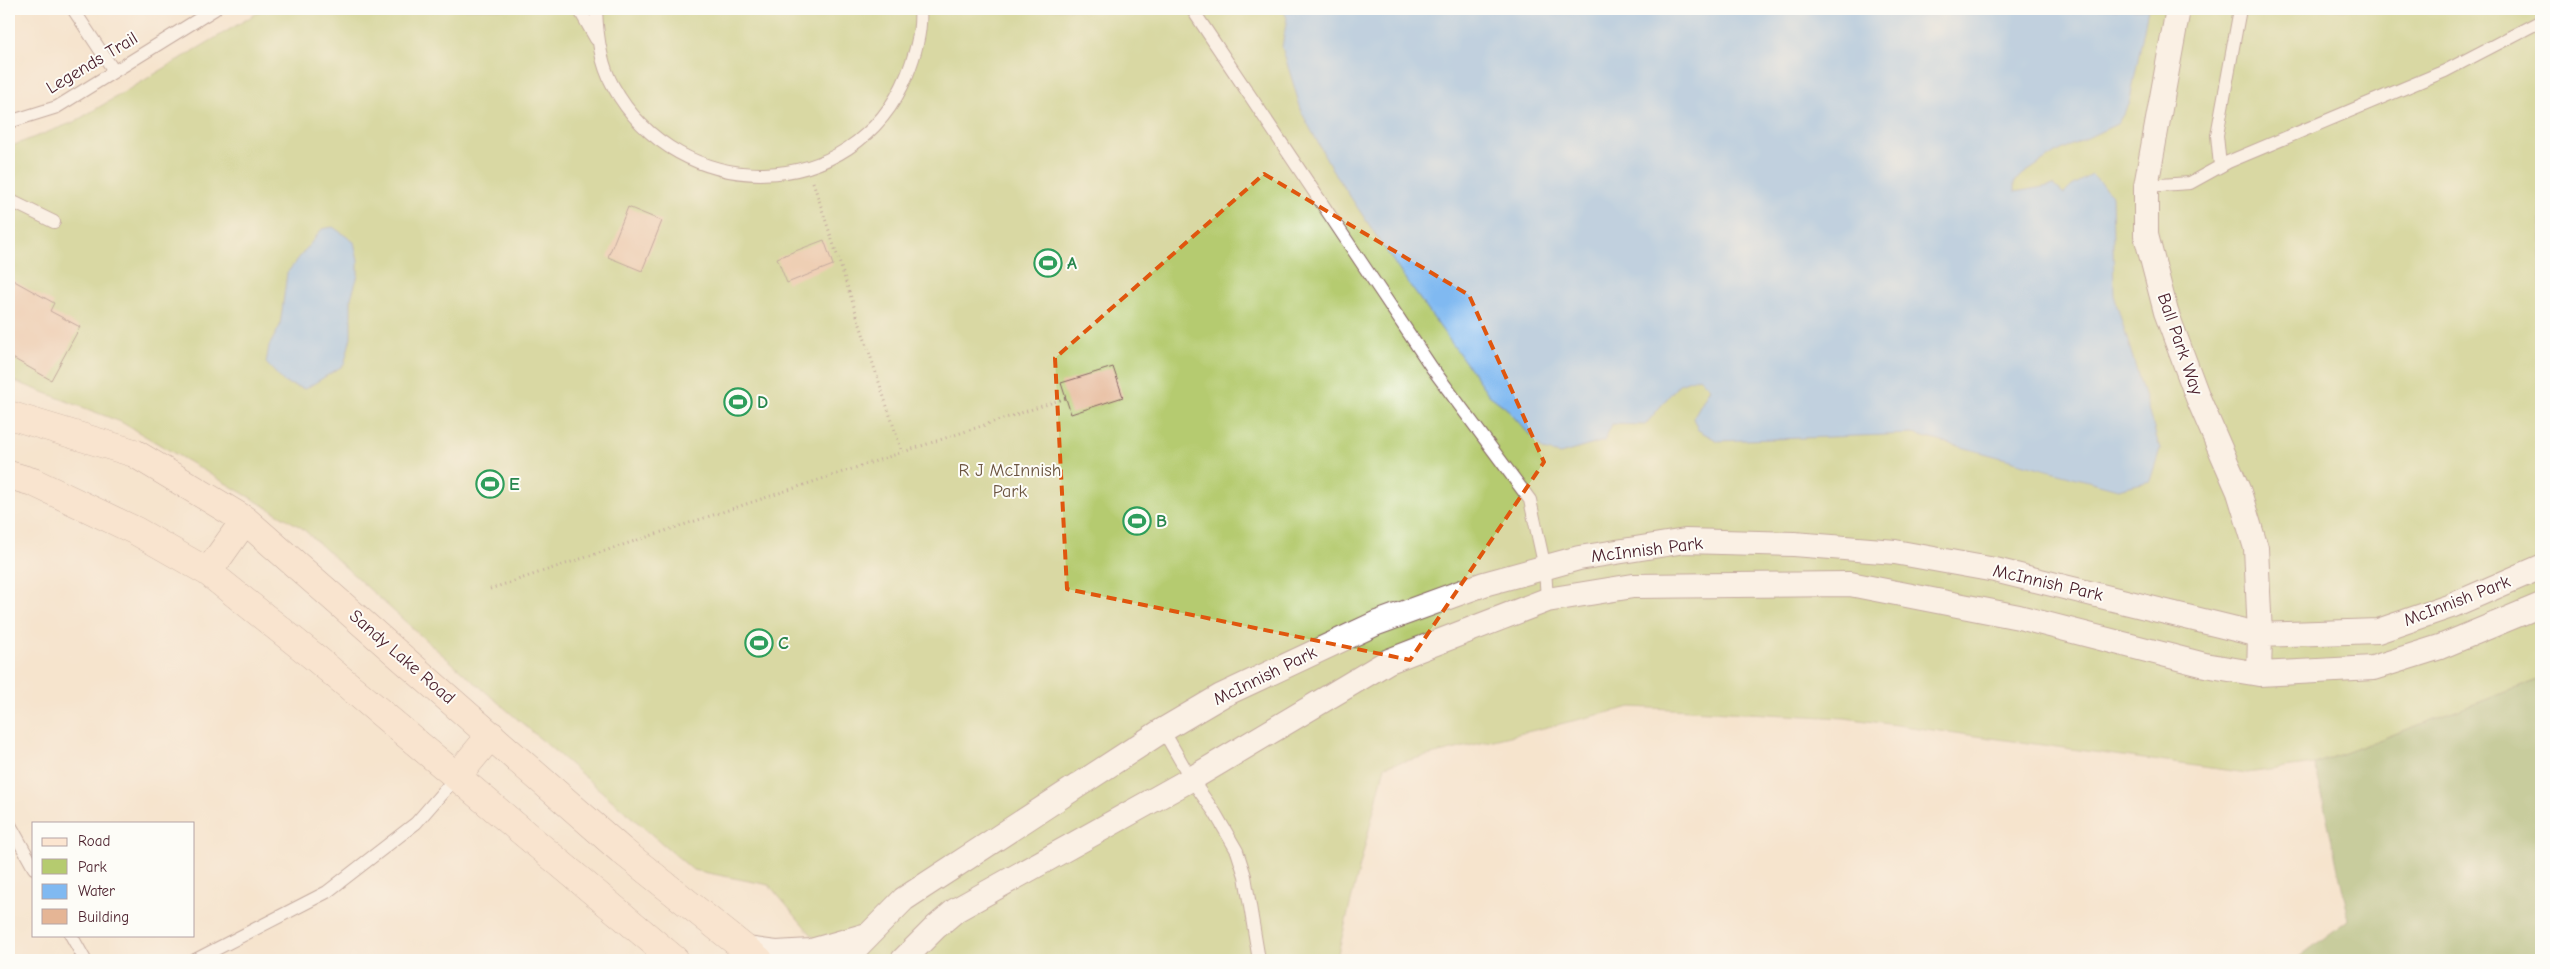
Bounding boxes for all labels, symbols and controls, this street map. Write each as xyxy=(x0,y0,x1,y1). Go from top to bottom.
street label: Legends Trail xyxy=(43,28,141,98)
sports icon: A xyxy=(1033,248,1063,278)
place label: A xyxy=(1067,253,1077,274)
street label: Ball Park Way xyxy=(2153,290,2208,399)
sports icon: D xyxy=(723,387,753,417)
place label: D xyxy=(757,392,768,413)
park label: R J McInnish Park xyxy=(959,460,1061,502)
sports icon: E xyxy=(475,469,505,499)
place label: E xyxy=(509,474,520,495)
sports icon: B xyxy=(1122,506,1152,536)
place label: B xyxy=(1156,511,1167,532)
street label: McInnish Park xyxy=(1590,533,1704,567)
street label: McInnish Park xyxy=(1991,560,2105,606)
street label: McInnish Park xyxy=(2401,571,2514,631)
street label: Sandy Lake Road xyxy=(345,605,459,709)
sports icon: C xyxy=(744,628,774,658)
place label: C xyxy=(778,633,789,654)
street label: McInnish Park xyxy=(1210,642,1320,710)
legend xyxy=(32,822,195,936)
text: Road xyxy=(78,832,110,850)
text: Park xyxy=(78,858,107,876)
text: Water xyxy=(78,882,115,900)
text: Building xyxy=(78,908,129,926)

